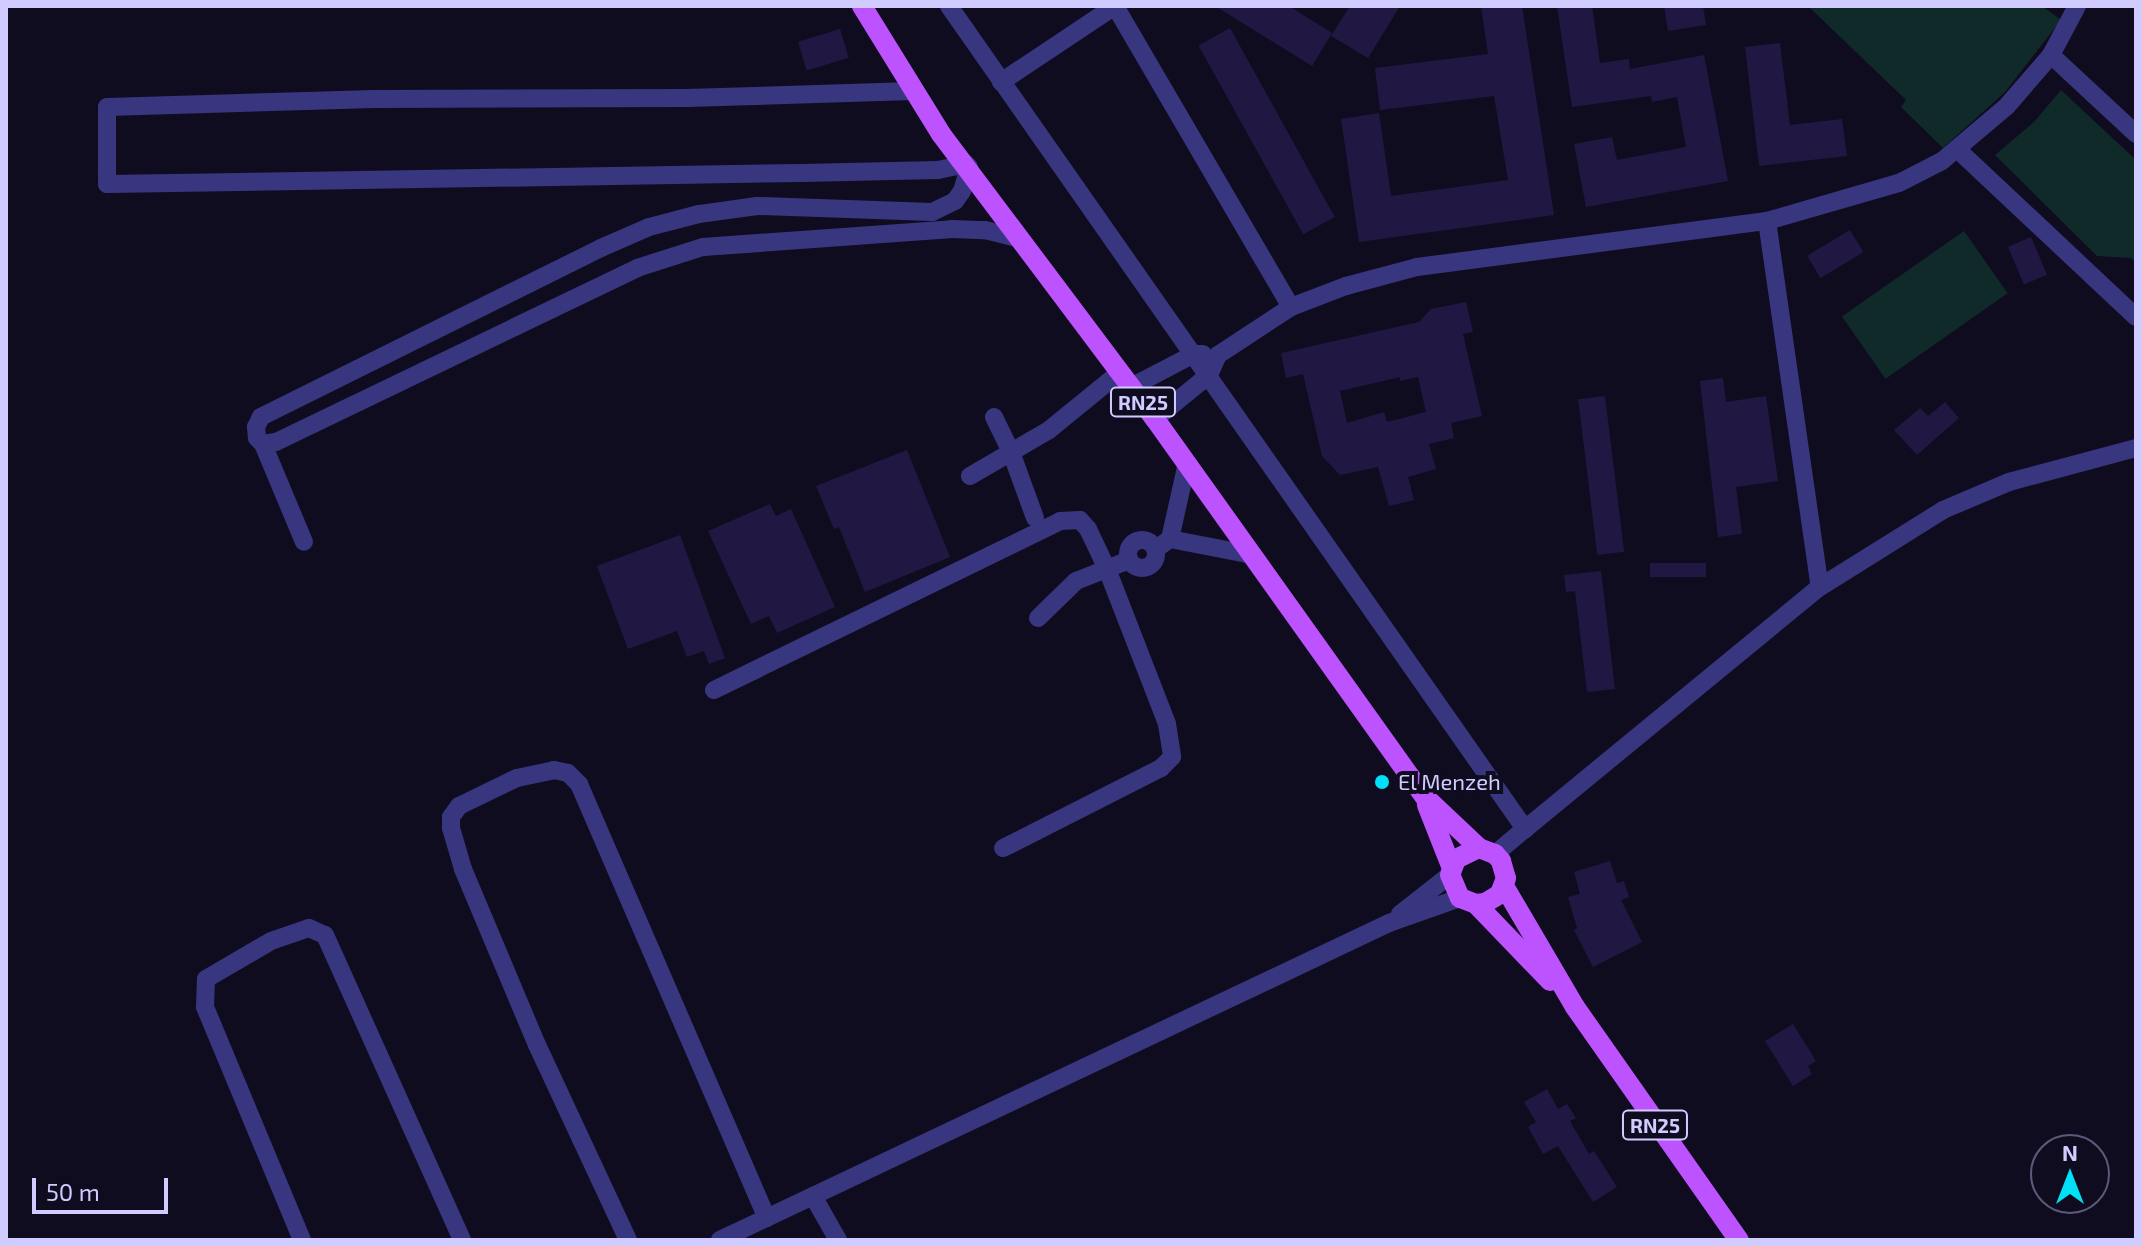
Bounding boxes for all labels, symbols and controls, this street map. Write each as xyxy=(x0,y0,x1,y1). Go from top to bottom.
road number: RN25 xyxy=(1109,386,1177,418)
place label: El Menzeh xyxy=(1398,769,1501,795)
marker: El Menzeh xyxy=(1373,773,1391,791)
road number: RN25 xyxy=(1621,1109,1689,1141)
north arrow xyxy=(2030,1134,2110,1214)
text: N xyxy=(2062,1139,2078,1165)
scale bar xyxy=(36,1162,172,1212)
text: 50 m xyxy=(46,1177,100,1206)

